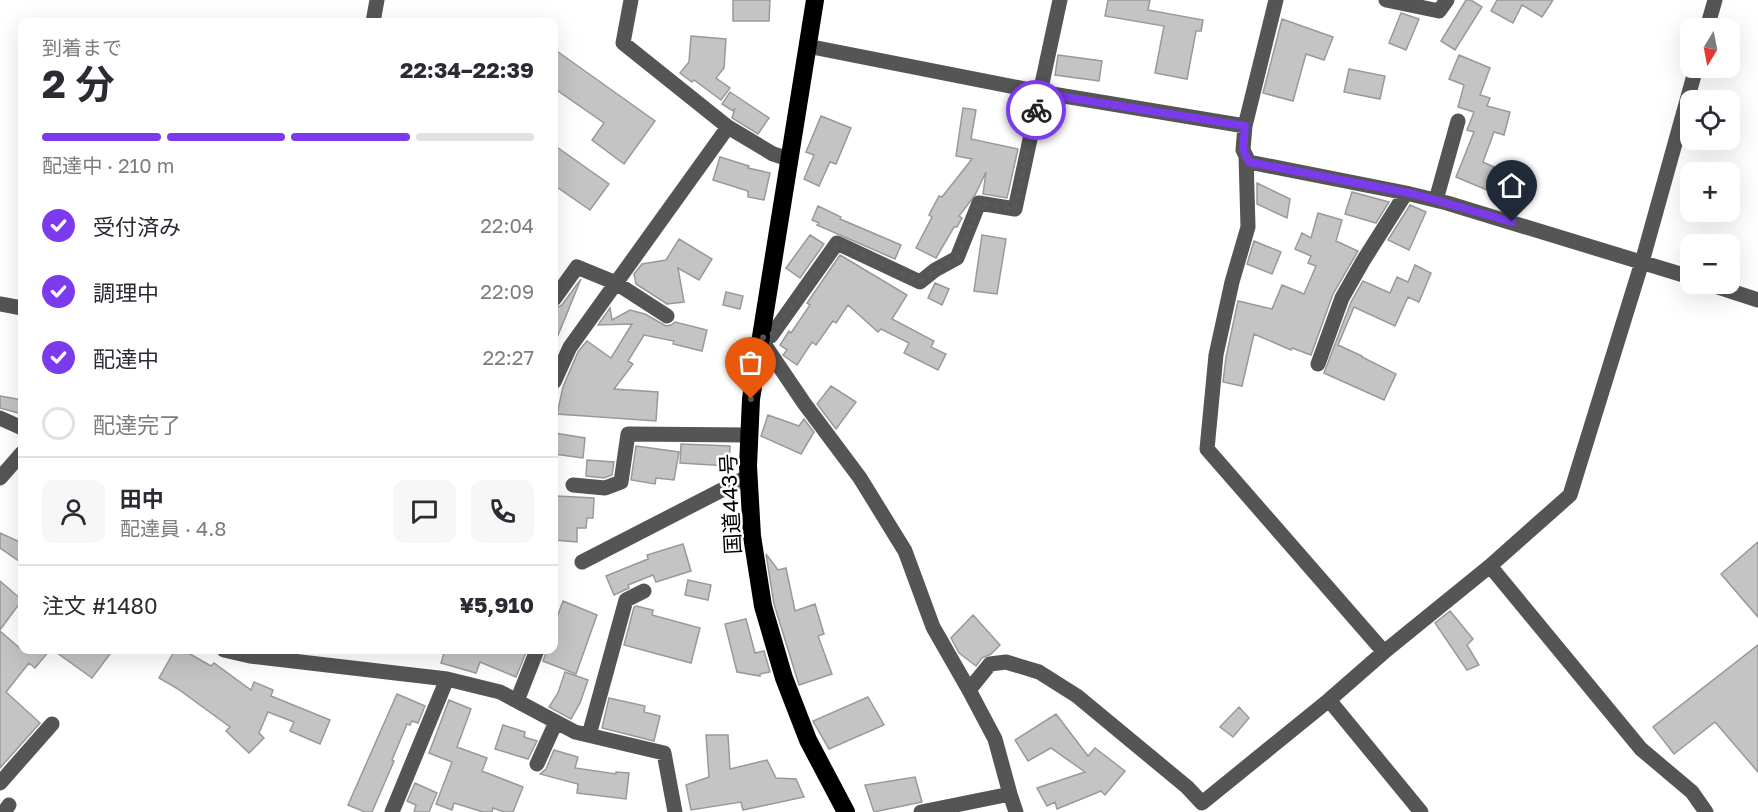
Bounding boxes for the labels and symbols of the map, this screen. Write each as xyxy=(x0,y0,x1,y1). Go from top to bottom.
north arrow xyxy=(1680,18,1740,78)
courier xyxy=(1006,80,1066,140)
pin xyxy=(1486,160,1537,222)
pin xyxy=(725,337,776,399)
street label: 国道443号 xyxy=(714,453,746,555)

